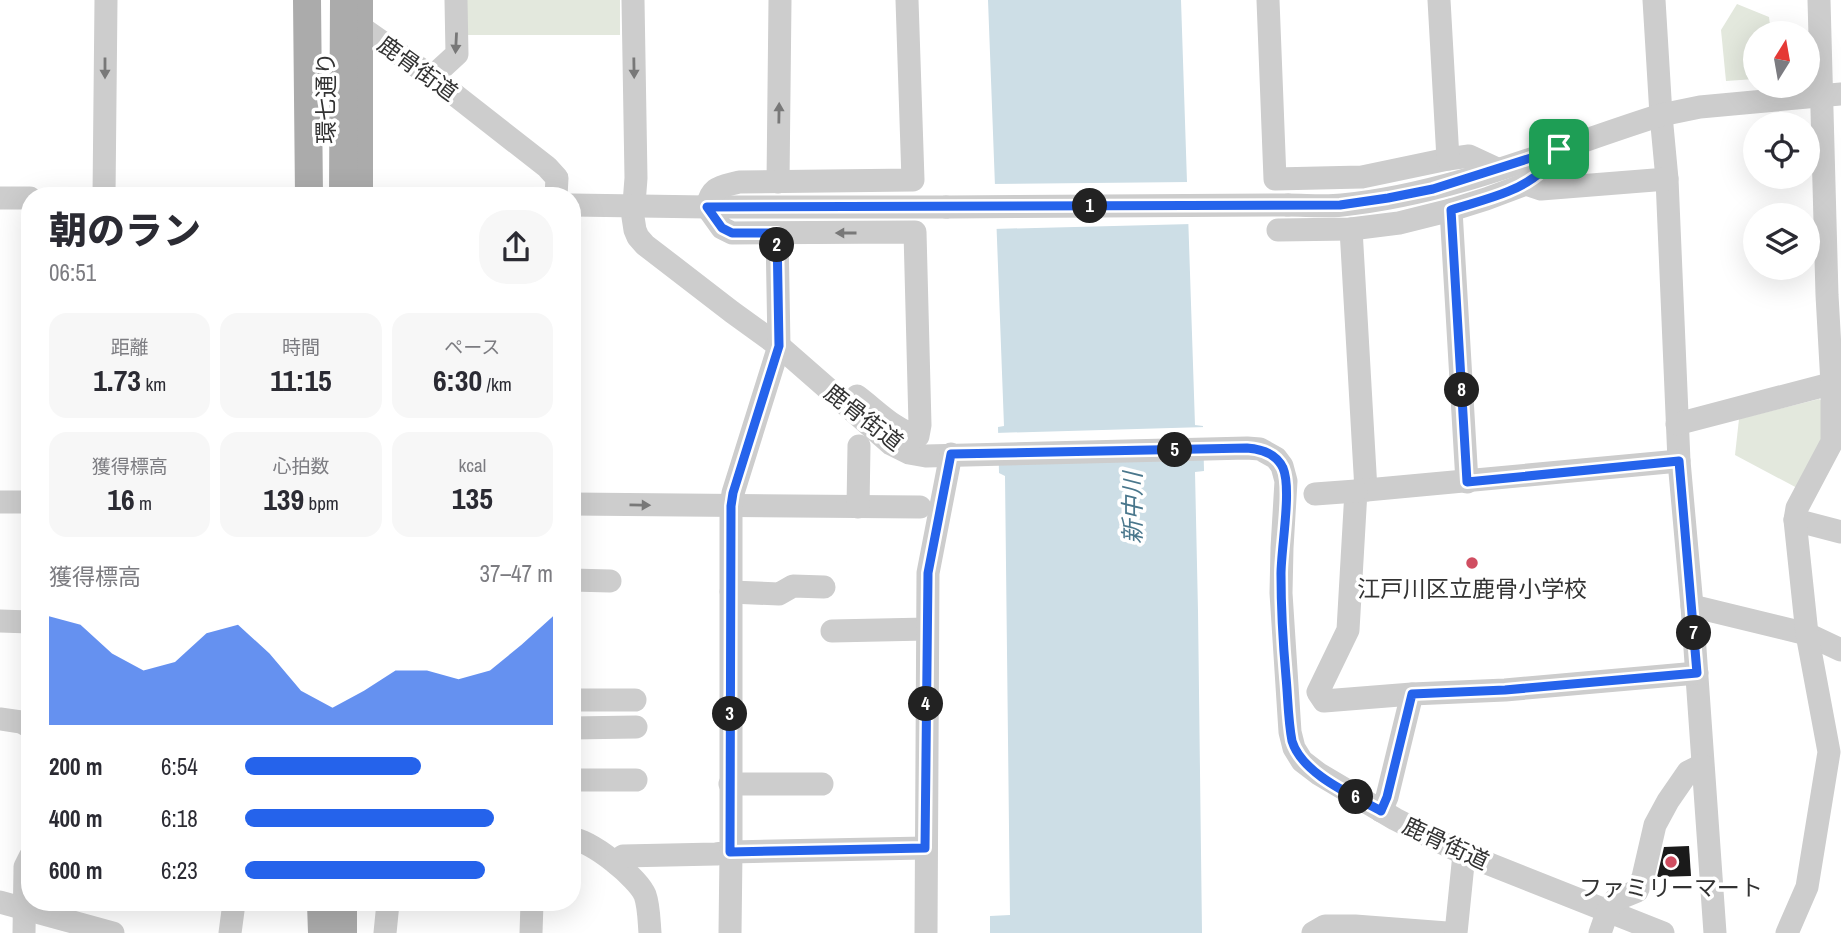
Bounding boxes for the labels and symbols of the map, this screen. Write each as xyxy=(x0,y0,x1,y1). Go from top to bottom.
north arrow xyxy=(1743,21,1820,98)
street label: 鹿骨街道 xyxy=(372,28,464,108)
one-way arrow xyxy=(450,33,461,55)
street label: 環七通り xyxy=(310,52,341,144)
one-way arrow xyxy=(99,57,111,79)
one-way arrow xyxy=(628,57,640,79)
one-way arrow xyxy=(773,102,785,124)
pin xyxy=(1529,119,1589,179)
pin: 1 xyxy=(1072,188,1108,224)
one-way arrow xyxy=(835,227,857,239)
pin: 2 xyxy=(760,228,794,262)
pin: 8 xyxy=(1444,372,1480,408)
street label: 鹿骨街道 xyxy=(818,376,910,458)
pin: 5 xyxy=(1158,433,1192,468)
water label: 新中川 xyxy=(1116,469,1148,544)
one-way arrow xyxy=(630,499,652,511)
marker: 江戸川区立鹿骨小学校 xyxy=(1464,555,1480,571)
place label: 江戸川区立鹿骨小学校 xyxy=(1357,573,1587,604)
pin: 7 xyxy=(1676,616,1712,650)
pin: 4 xyxy=(908,686,944,722)
pin: 3 xyxy=(712,696,748,732)
pin: 6 xyxy=(1338,780,1374,814)
street label: 鹿骨街道 xyxy=(1398,810,1494,876)
marker: ファミリーマート xyxy=(1663,854,1679,870)
place label: ファミリーマート xyxy=(1579,872,1763,903)

